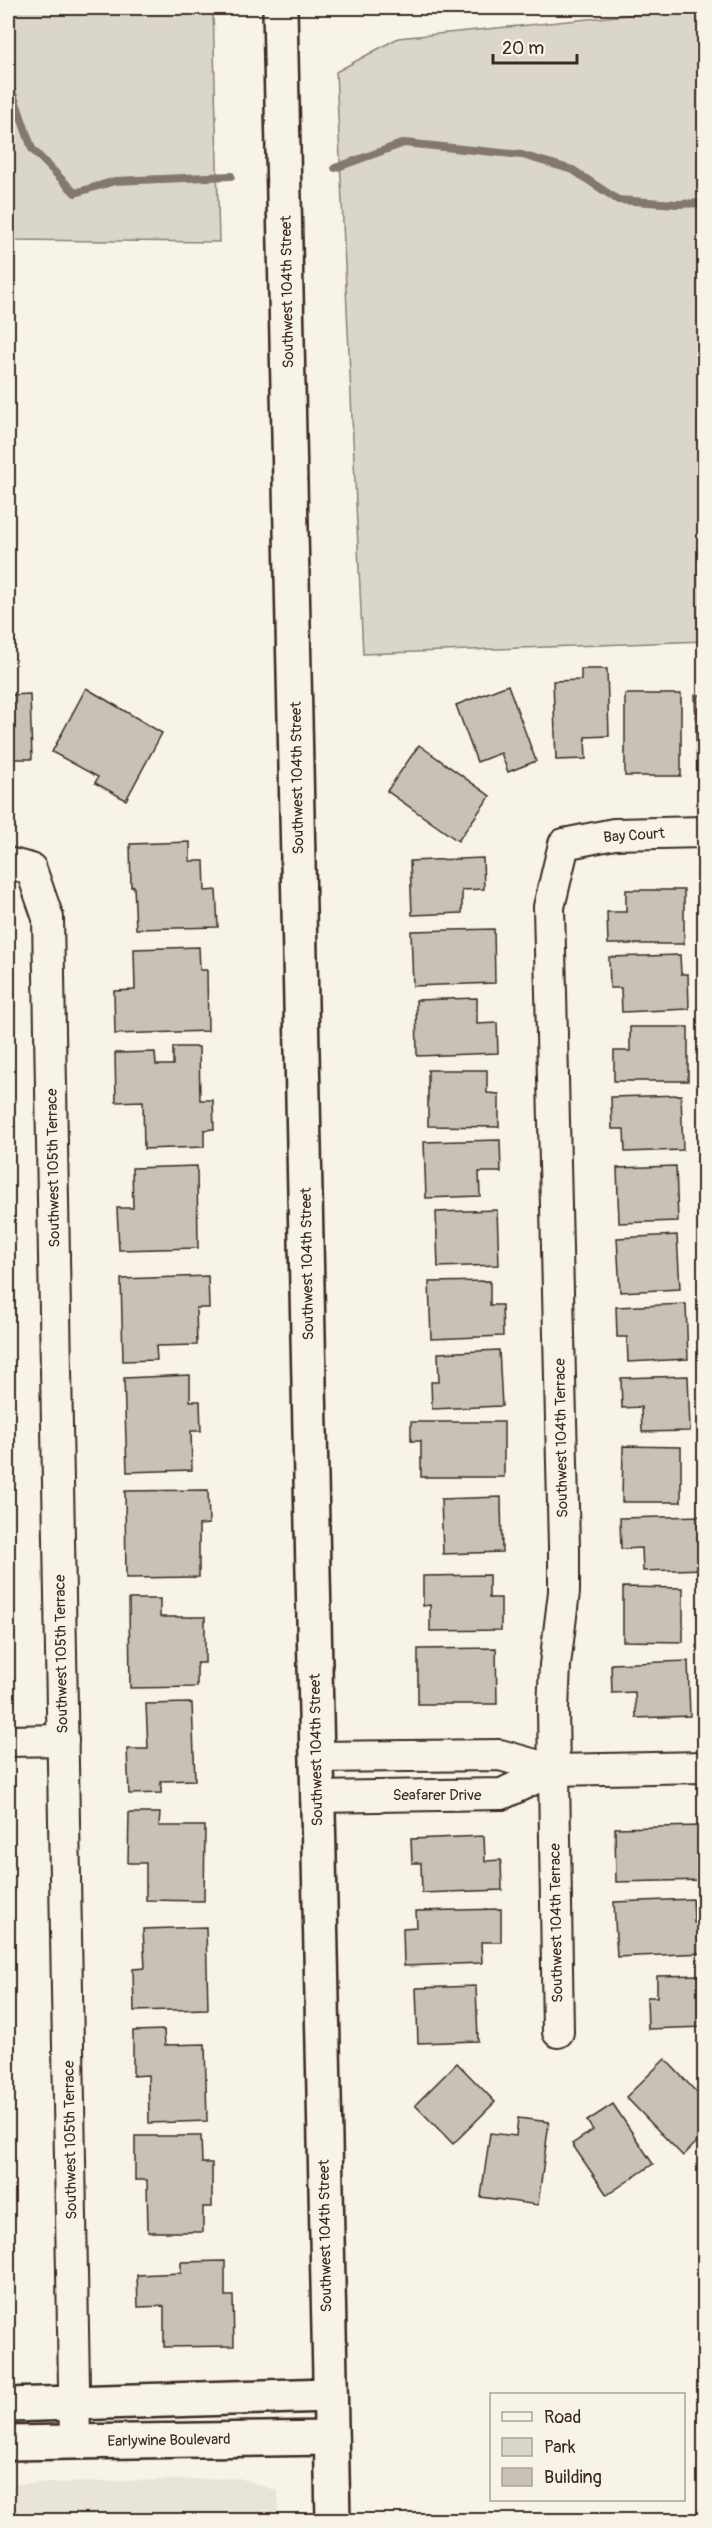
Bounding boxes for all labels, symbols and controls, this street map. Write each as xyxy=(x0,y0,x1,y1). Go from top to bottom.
scale bar xyxy=(493,27,577,65)
text: 20 m xyxy=(502,37,544,60)
street label: Southwest 104th Street xyxy=(277,214,298,369)
street label: Southwest 104th Street xyxy=(287,700,308,855)
street label: Bay Court xyxy=(603,824,666,847)
street label: Southwest 105th Terrace xyxy=(43,1088,64,1248)
street label: Southwest 104th Street xyxy=(297,1186,318,1341)
street label: Southwest 104th Terrace xyxy=(551,1357,572,1518)
street label: Southwest 105th Terrace xyxy=(51,1574,72,1734)
street label: Southwest 104th Street xyxy=(306,1672,327,1827)
street label: Seafarer Drive xyxy=(393,1786,482,1805)
street label: Southwest 104th Terrace xyxy=(546,1842,567,2003)
street label: Southwest 105th Terrace xyxy=(60,2060,81,2220)
street label: Southwest 104th Street xyxy=(315,2158,336,2313)
legend xyxy=(490,2393,685,2501)
text: Road xyxy=(544,2406,581,2429)
street label: Earlywine Boulevard xyxy=(107,2430,231,2451)
text: Park xyxy=(544,2436,576,2459)
text: Building xyxy=(544,2466,602,2489)

